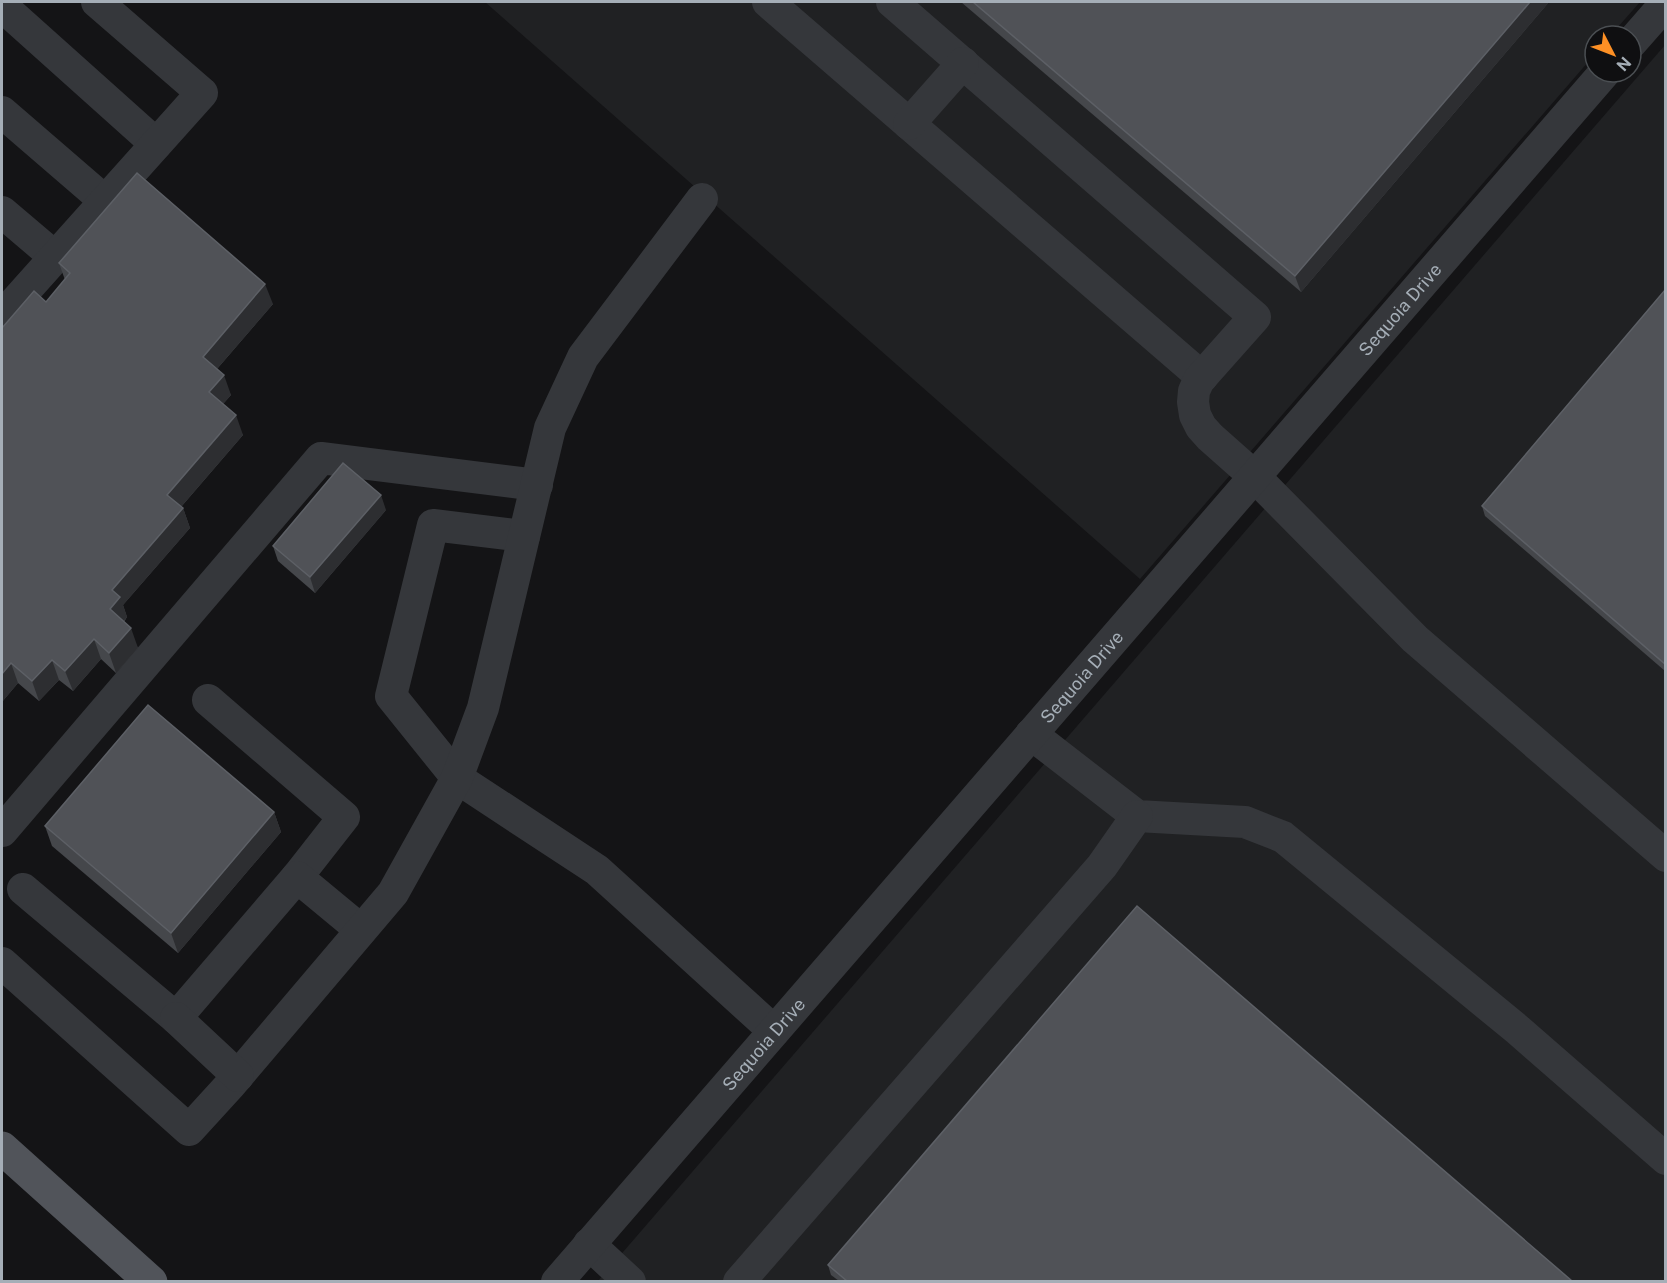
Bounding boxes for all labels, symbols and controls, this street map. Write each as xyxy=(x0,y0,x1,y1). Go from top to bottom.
north arrow xyxy=(1583,24,1643,84)
text: N xyxy=(1613,53,1635,75)
street label: Sequoia Drive xyxy=(1354,259,1445,360)
street label: Sequoia Drive xyxy=(1036,626,1127,727)
street label: Sequoia Drive xyxy=(717,993,809,1094)

